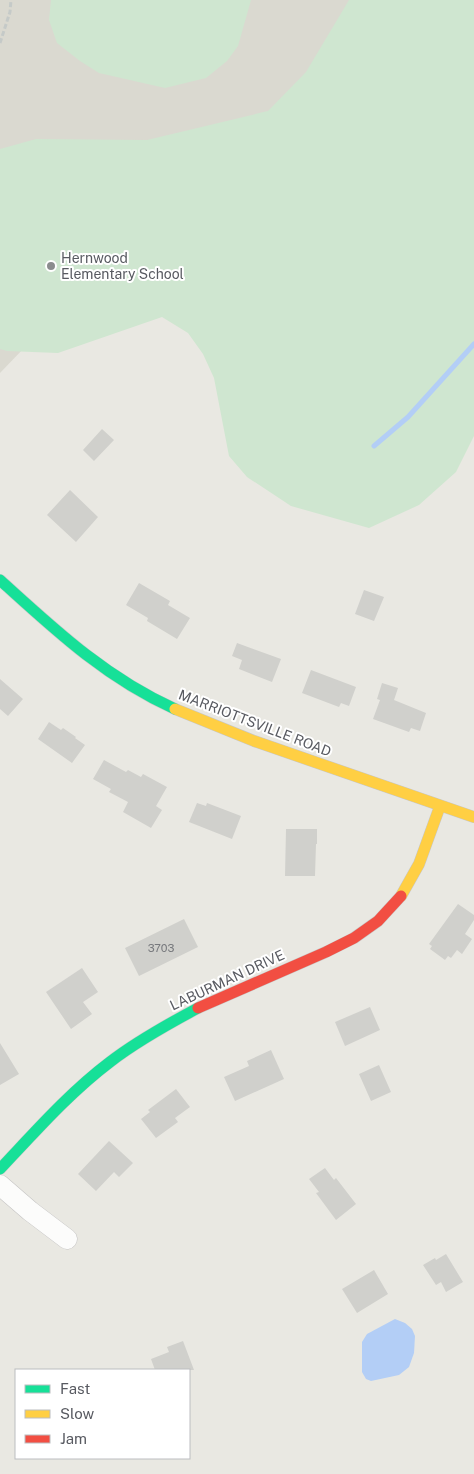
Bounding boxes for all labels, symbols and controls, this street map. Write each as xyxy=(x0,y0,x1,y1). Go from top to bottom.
place label: Hernwood Elementary School xyxy=(61,250,184,282)
marker: Hernwood Elementary School xyxy=(45,260,57,272)
street label: MARRIOTTSVILLE ROAD xyxy=(176,686,334,760)
house number: 3703 xyxy=(148,942,174,954)
street label: LABURMAN DRIVE xyxy=(167,946,287,1014)
legend xyxy=(15,1369,190,1459)
text: Fast xyxy=(60,1380,90,1397)
text: Slow xyxy=(60,1405,95,1422)
text: Jam xyxy=(60,1430,87,1447)

